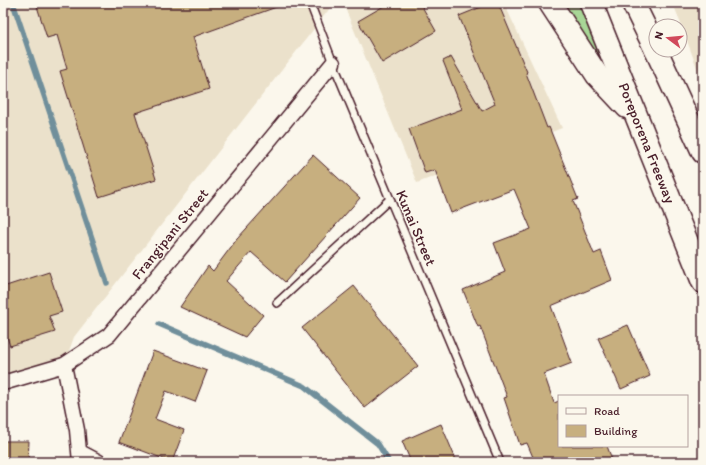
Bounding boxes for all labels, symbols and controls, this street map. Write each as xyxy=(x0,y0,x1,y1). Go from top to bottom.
north arrow xyxy=(648,18,688,58)
text: N xyxy=(652,30,666,41)
street label: Poreporena Freeway xyxy=(615,80,679,206)
street label: Frangipani Street xyxy=(128,185,212,283)
street label: Kunai Street xyxy=(392,187,440,269)
legend xyxy=(558,395,688,447)
text: Road xyxy=(594,404,620,418)
text: Building xyxy=(594,424,638,438)

